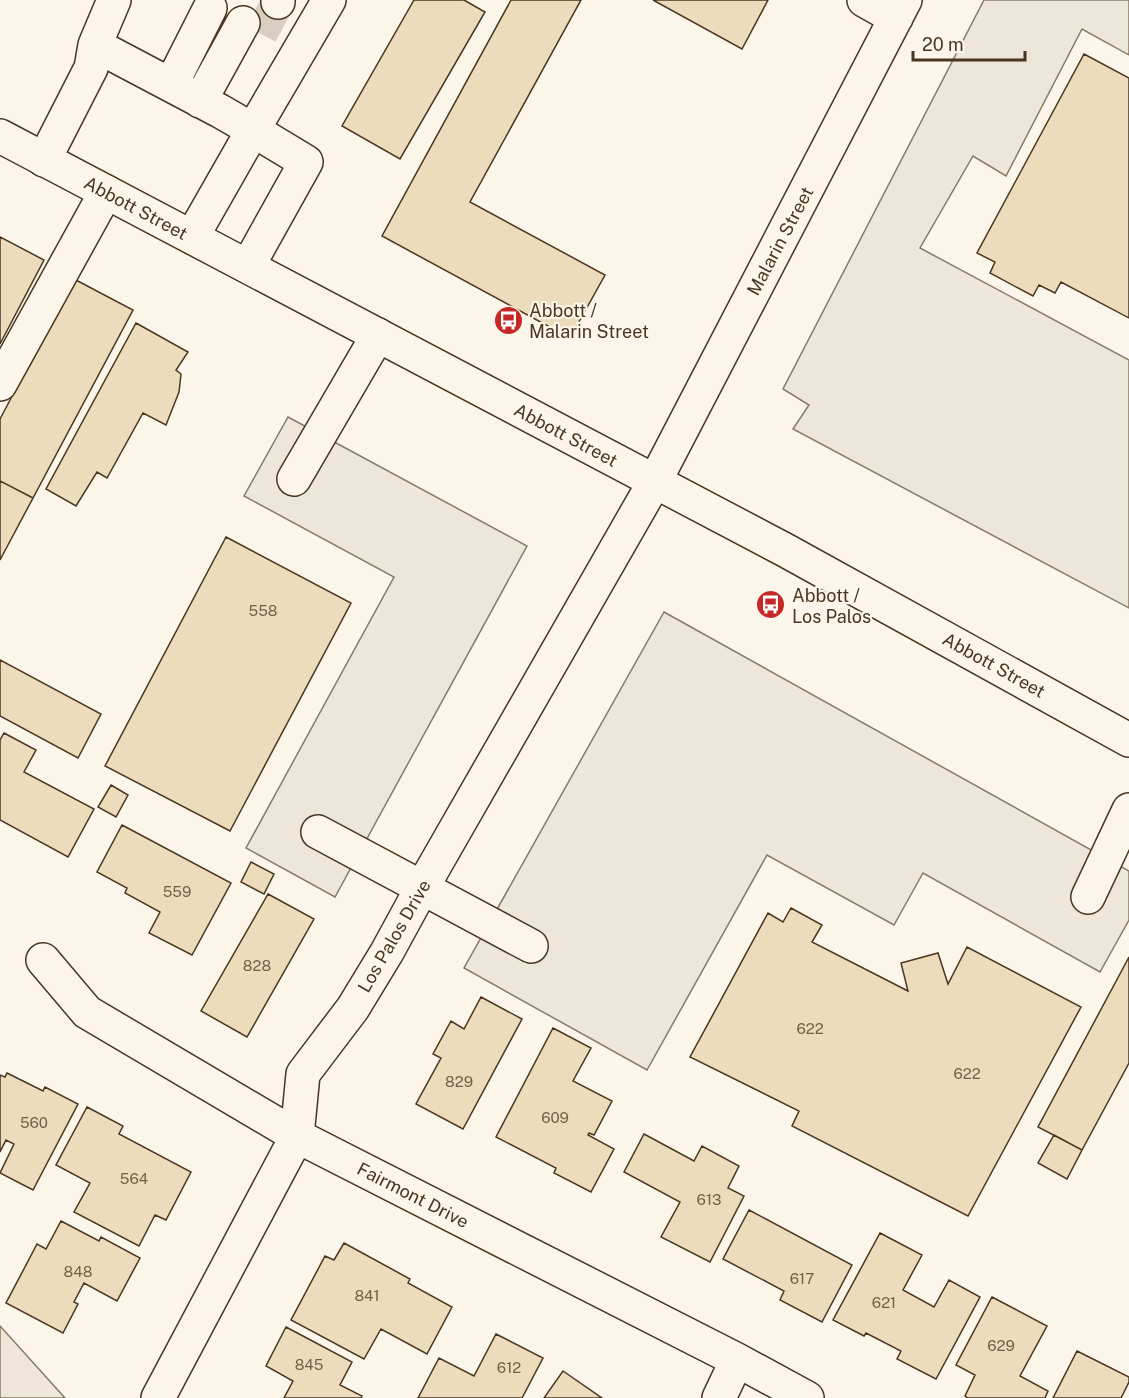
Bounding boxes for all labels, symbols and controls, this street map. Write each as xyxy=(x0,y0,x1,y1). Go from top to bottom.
scale bar xyxy=(913,24,1026,62)
text: 20 m xyxy=(922,34,964,55)
street label: Abbott Street xyxy=(81,172,191,244)
street label: Malarin Street xyxy=(743,183,817,299)
place label: Abbott / Malarin Street xyxy=(529,300,649,342)
bus stop icon: Abbott / Malarin Street xyxy=(492,304,524,336)
street label: Abbott Street xyxy=(511,399,621,471)
place label: Abbott / Los Palos xyxy=(792,585,871,627)
bus stop icon: Abbott / Los Palos xyxy=(755,589,787,621)
house number: 558 xyxy=(249,602,277,619)
street label: Abbott Street xyxy=(939,628,1049,702)
street label: Los Palos Drive xyxy=(353,876,435,996)
house number: 559 xyxy=(163,883,191,900)
house number: 828 xyxy=(243,957,271,974)
house number: 622 xyxy=(796,1020,824,1037)
house number: 622 xyxy=(953,1065,981,1082)
house number: 829 xyxy=(445,1073,473,1090)
house number: 609 xyxy=(541,1109,569,1126)
house number: 560 xyxy=(20,1114,48,1131)
street label: Fairmont Drive xyxy=(354,1158,472,1232)
house number: 564 xyxy=(120,1170,148,1187)
house number: 613 xyxy=(697,1191,721,1208)
house number: 848 xyxy=(64,1263,92,1280)
house number: 617 xyxy=(790,1270,814,1287)
house number: 841 xyxy=(354,1287,380,1304)
house number: 621 xyxy=(872,1294,896,1311)
house number: 629 xyxy=(987,1337,1015,1354)
house number: 845 xyxy=(295,1356,323,1373)
house number: 612 xyxy=(497,1359,521,1376)

